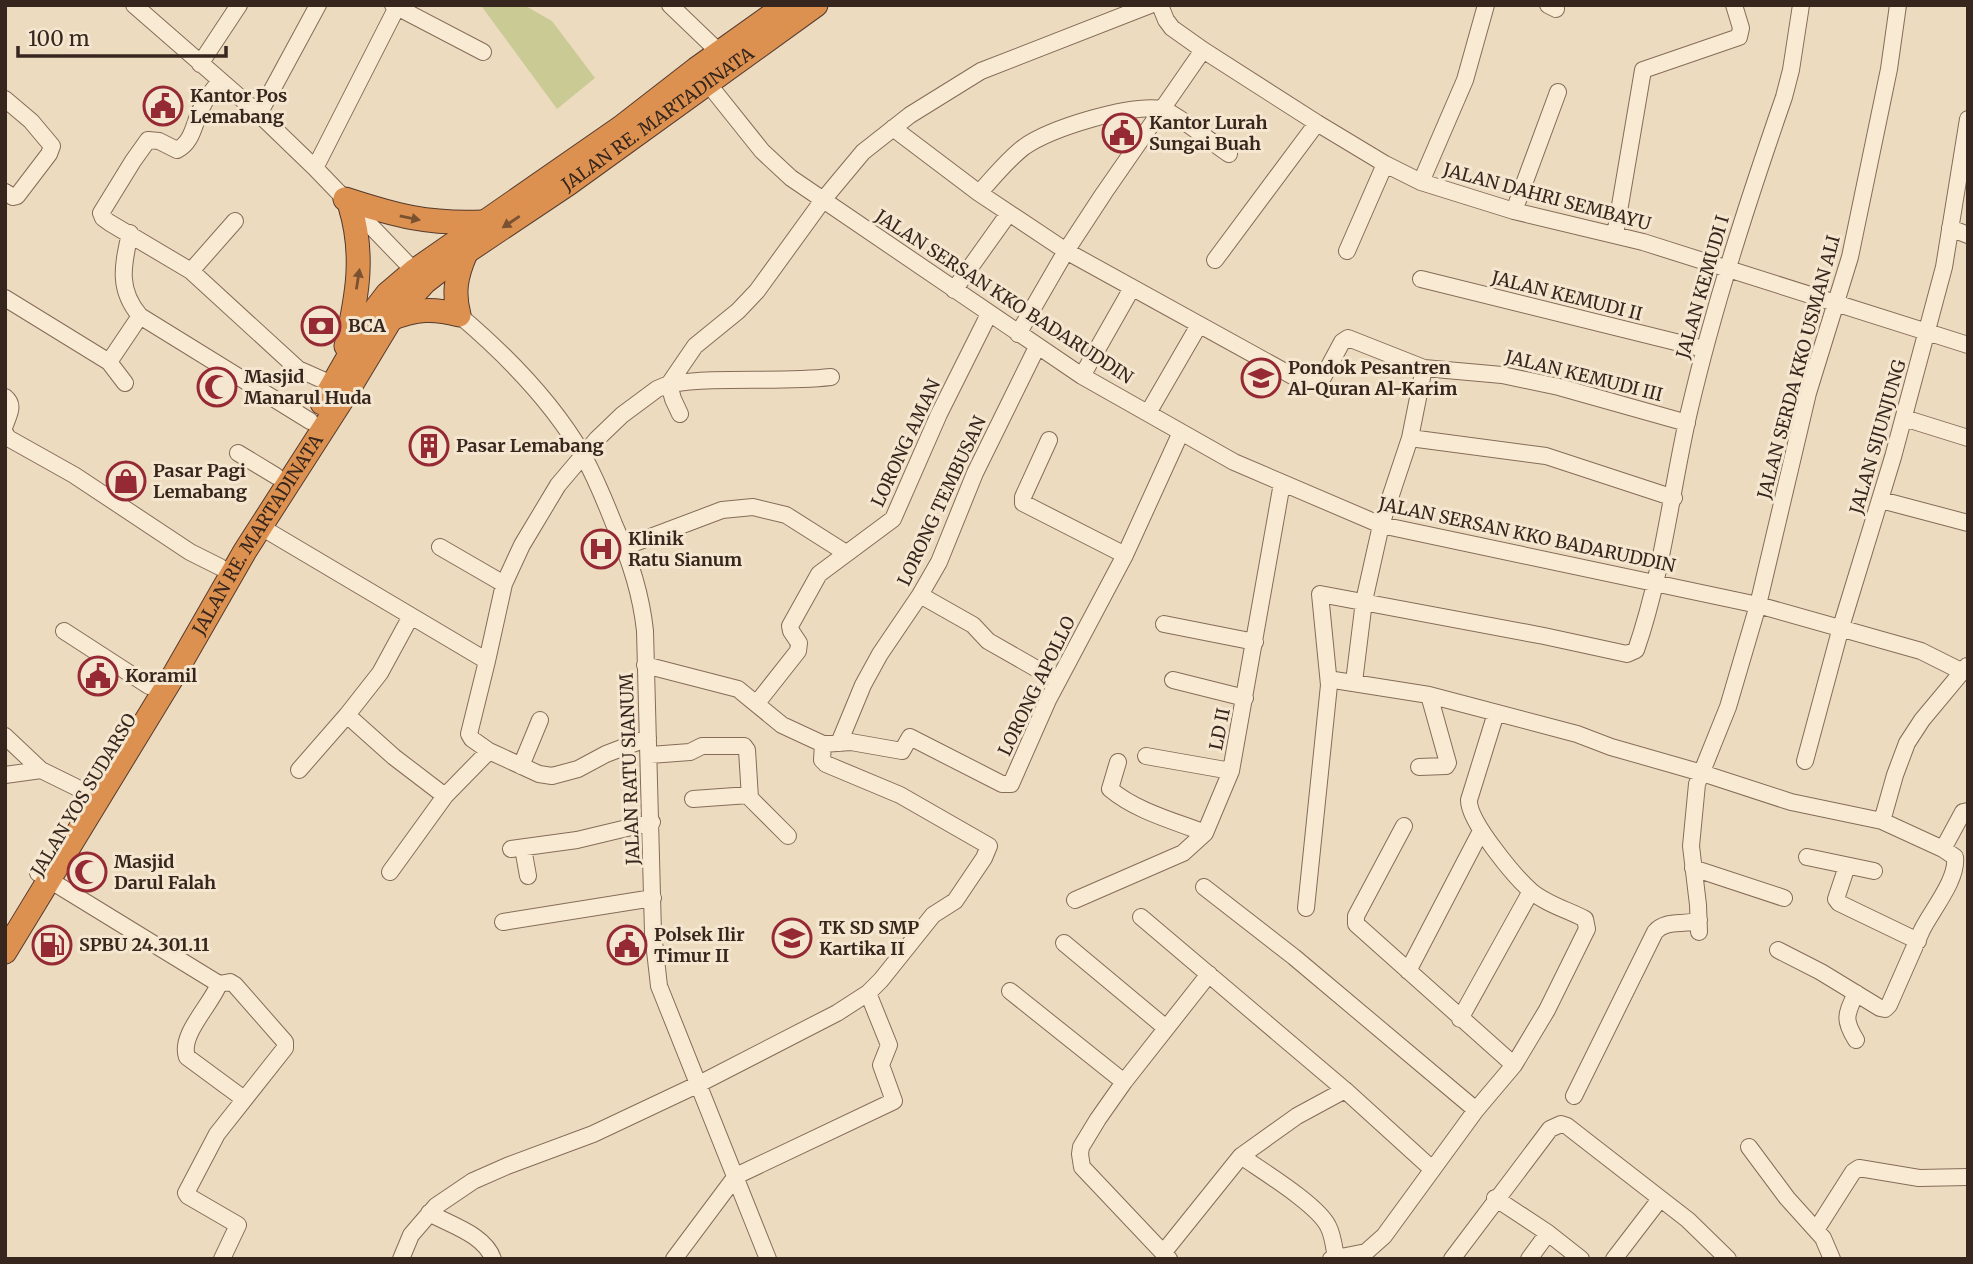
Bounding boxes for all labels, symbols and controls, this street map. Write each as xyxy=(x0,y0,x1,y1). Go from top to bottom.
scale bar xyxy=(18,14,226,58)
text: 100 m xyxy=(28,25,90,52)
street label: JALAN RE. MARTADINATA xyxy=(556,41,758,196)
place label: Kantor Pos Lemabang xyxy=(190,84,287,128)
public building icon: Kantor Pos Lemabang xyxy=(142,85,184,127)
place label: Kantor Lurah Sungai Buah xyxy=(1149,111,1268,155)
public building icon: Kantor Lurah Sungai Buah xyxy=(1101,112,1143,154)
street label: JALAN DAHRI SEMBAYU xyxy=(1440,157,1654,236)
street label: JALAN SERSAN KKO BADARUDDIN xyxy=(870,204,1138,389)
one-way arrow xyxy=(399,213,421,224)
street label: JALAN KEMUDI I xyxy=(1671,213,1734,362)
one-way arrow xyxy=(501,216,521,229)
street label: JALAN SERDA KKO USMAN ALI xyxy=(1752,233,1845,502)
street label: JALAN KEMUDI II xyxy=(1488,265,1645,325)
one-way arrow xyxy=(352,267,363,289)
bank icon: BCA xyxy=(300,305,342,347)
place label: BCA xyxy=(348,314,386,337)
street label: JALAN KEMUDI III xyxy=(1502,345,1665,406)
place label: Pondok Pesantren Al-Quran Al-Karim xyxy=(1287,356,1457,400)
school or university icon: Pondok Pesantren Al-Quran Al-Karim xyxy=(1240,357,1282,399)
street label: JALAN SIJUNJUNG xyxy=(1844,357,1911,518)
place label: Masjid Manarul Huda xyxy=(244,365,372,409)
mosque icon: Masjid Manarul Huda xyxy=(196,366,238,408)
street label: LORONG AMAN xyxy=(866,375,945,510)
street label: LORONG TEMBUSAN xyxy=(892,412,991,589)
building icon: Pasar Lemabang xyxy=(408,425,450,467)
street label: JALAN RE. MARTADINATA xyxy=(187,429,328,640)
place label: Pasar Lemabang xyxy=(456,434,604,457)
place label: Pasar Pagi Lemabang xyxy=(153,459,247,503)
shop icon: Pasar Pagi Lemabang xyxy=(105,460,147,502)
street label: JALAN SERSAN KKO BADARUDDIN xyxy=(1376,492,1678,577)
place label: Klinik Ratu Sianum xyxy=(628,527,742,571)
hospital icon: Klinik Ratu Sianum xyxy=(580,528,622,570)
street label: LORONG APOLLO xyxy=(993,612,1080,759)
public building icon: Koramil xyxy=(77,655,119,697)
place label: Koramil xyxy=(125,664,197,687)
street label: JALAN RATU SIANUM xyxy=(615,672,644,866)
street label: LD II xyxy=(1204,706,1235,752)
street label: JALAN YOS SUDARSO xyxy=(25,709,141,881)
place label: Masjid Darul Falah xyxy=(114,850,216,894)
mosque icon: Masjid Darul Falah xyxy=(66,851,108,893)
place label: TK SD SMP Kartika II xyxy=(819,916,919,960)
school or university icon: TK SD SMP Kartika II xyxy=(771,917,813,959)
place label: Polsek Ilir Timur II xyxy=(654,923,745,967)
fuel station icon: SPBU 24.301.11 xyxy=(31,924,73,966)
public building icon: Polsek Ilir Timur II xyxy=(606,924,648,966)
place label: SPBU 24.301.11 xyxy=(79,933,209,956)

